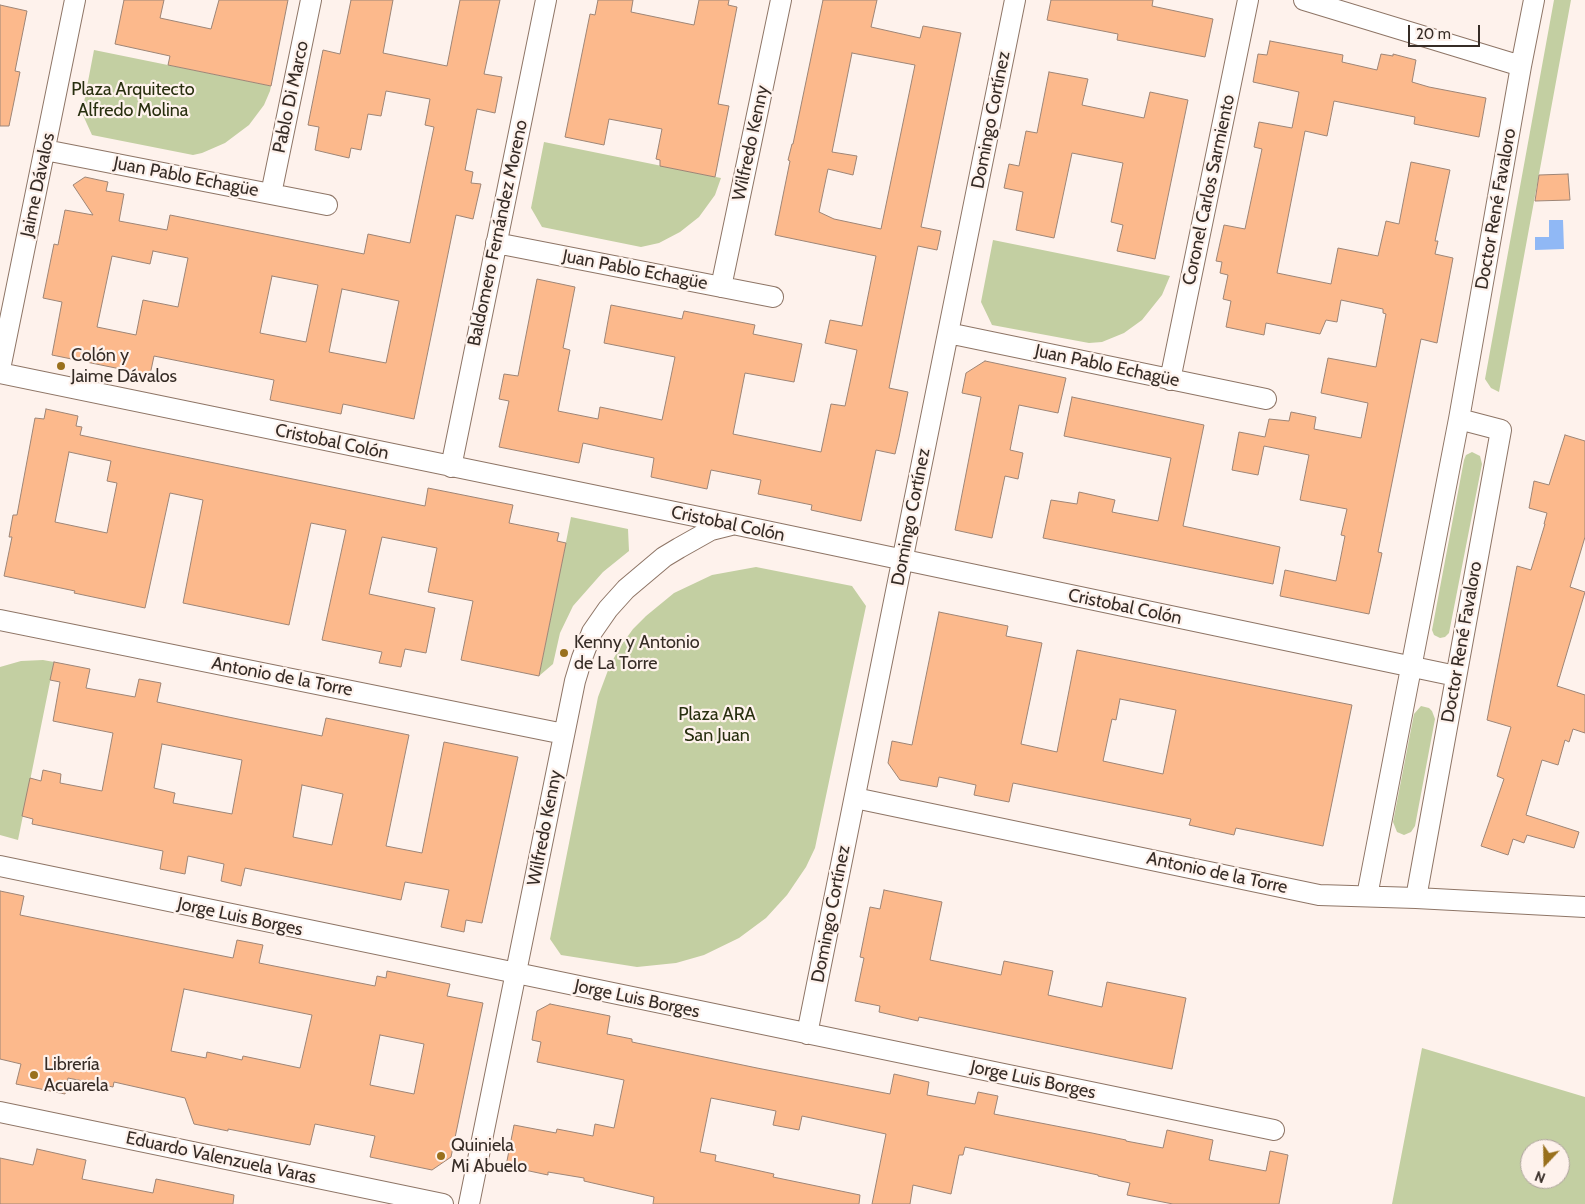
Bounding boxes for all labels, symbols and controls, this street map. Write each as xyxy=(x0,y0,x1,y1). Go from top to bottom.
scale bar xyxy=(1410,15,1482,47)
text: 20 m xyxy=(1416,25,1451,43)
street label: Pablo Di Marco xyxy=(269,39,313,155)
street label: Domingo Cortínez xyxy=(967,49,1015,191)
park label: Plaza Arquitecto Alfredo Molina xyxy=(71,79,195,122)
street label: Wilfredo Kenny xyxy=(728,83,774,203)
street label: Coronel Carlos Sarmiento xyxy=(1178,93,1240,287)
street label: Baldomero Fernández Moreno xyxy=(463,118,533,348)
street label: Doctor René Favaloro xyxy=(1471,127,1521,291)
street label: Jaime Dávalos xyxy=(16,131,60,239)
street label: Juan Pablo Echagüe xyxy=(112,152,260,202)
street label: Juan Pablo Echagüe xyxy=(561,245,709,295)
street label: Juan Pablo Echagüe xyxy=(1033,340,1181,392)
place label: Colón y Jaime Dávalos xyxy=(71,345,177,388)
marker: Colón y Jaime Dávalos xyxy=(55,360,67,372)
street label: Cristobal Colón xyxy=(273,419,391,465)
street label: Domingo Cortínez xyxy=(887,446,935,588)
street label: Cristobal Colón xyxy=(669,501,787,547)
street label: Doctor René Favaloro xyxy=(1437,560,1487,724)
street label: Cristobal Colón xyxy=(1066,584,1184,630)
place label: Kenny y Antonio de La Torre xyxy=(574,632,700,674)
marker: Kenny y Antonio de La Torre xyxy=(558,647,570,659)
street label: Antonio de la Torre xyxy=(210,653,354,701)
park label: Plaza ARA San Juan xyxy=(678,704,756,746)
street label: Wilfredo Kenny xyxy=(523,768,567,888)
street label: Domingo Cortínez xyxy=(807,843,855,985)
street label: Antonio de la Torre xyxy=(1145,848,1289,898)
street label: Jorge Luis Borges xyxy=(175,893,305,941)
street label: Jorge Luis Borges xyxy=(572,975,702,1023)
place label: Librería Acuarela xyxy=(44,1054,109,1096)
street label: Jorge Luis Borges xyxy=(968,1056,1098,1104)
marker: Librería Acuarela xyxy=(28,1069,40,1081)
street label: Eduardo Valenzuela Varas xyxy=(124,1127,318,1189)
place label: Quiniela Mi Abuelo xyxy=(451,1135,527,1178)
north arrow xyxy=(1520,1139,1570,1189)
marker: Quiniela Mi Abuelo xyxy=(435,1150,447,1162)
text: N xyxy=(1532,1167,1548,1187)

